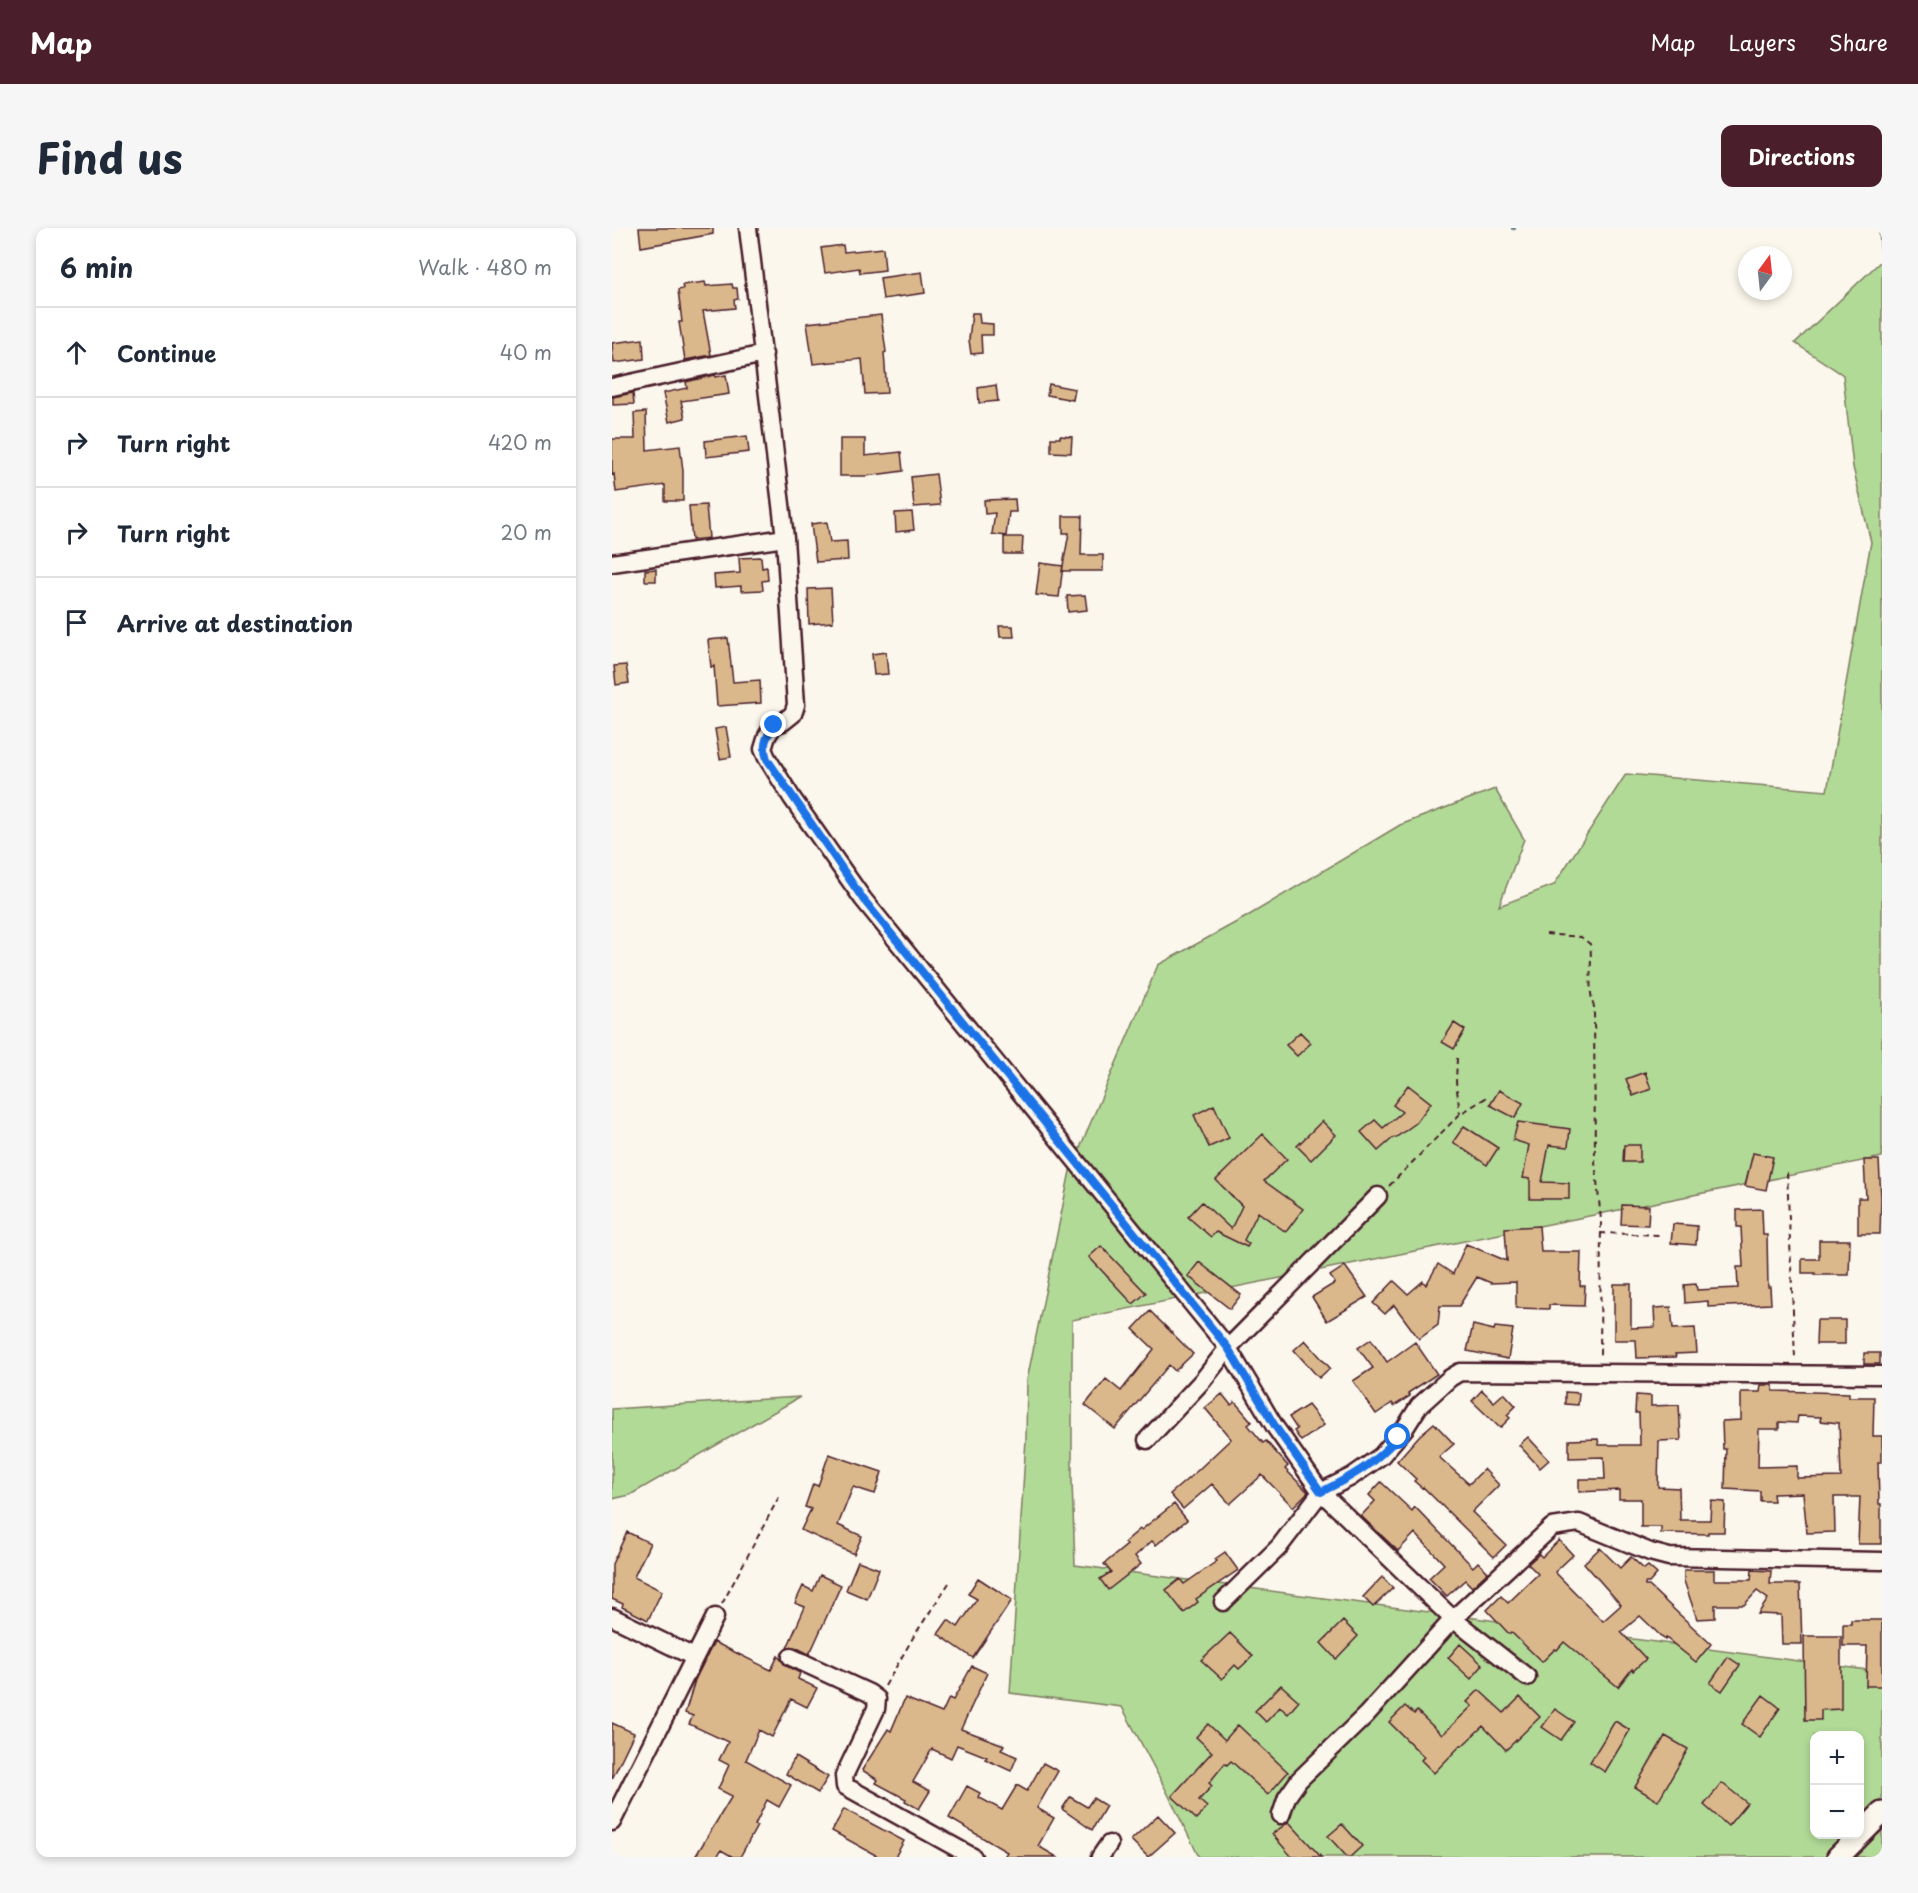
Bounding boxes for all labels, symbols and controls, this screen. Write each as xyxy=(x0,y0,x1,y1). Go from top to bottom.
text: Map xyxy=(30,21,92,64)
text: Map xyxy=(1651,26,1695,58)
text: Layers xyxy=(1728,26,1796,58)
text: Share xyxy=(1829,26,1888,58)
text: Find us xyxy=(36,125,183,188)
button: Directions xyxy=(1721,125,1882,187)
north arrow xyxy=(1738,246,1792,300)
text: 6 min xyxy=(60,248,133,287)
text: Walk · 480 m xyxy=(418,252,552,282)
icon: ahead xyxy=(60,336,93,369)
text: Continue xyxy=(117,336,216,369)
text: 40 m xyxy=(500,337,552,367)
icon: right xyxy=(60,426,93,459)
text: Turn right xyxy=(117,426,230,459)
text: 420 m xyxy=(488,427,552,457)
icon: right xyxy=(60,516,93,549)
text: Turn right xyxy=(117,516,230,549)
text: 20 m xyxy=(500,517,552,547)
icon: arrive xyxy=(60,606,93,639)
text: Arrive at destination xyxy=(117,606,353,639)
route end xyxy=(760,711,786,737)
route start xyxy=(1384,1423,1410,1449)
map controls xyxy=(1810,1731,1864,1839)
button: + xyxy=(1810,1731,1864,1785)
button: − xyxy=(1810,1785,1864,1839)

